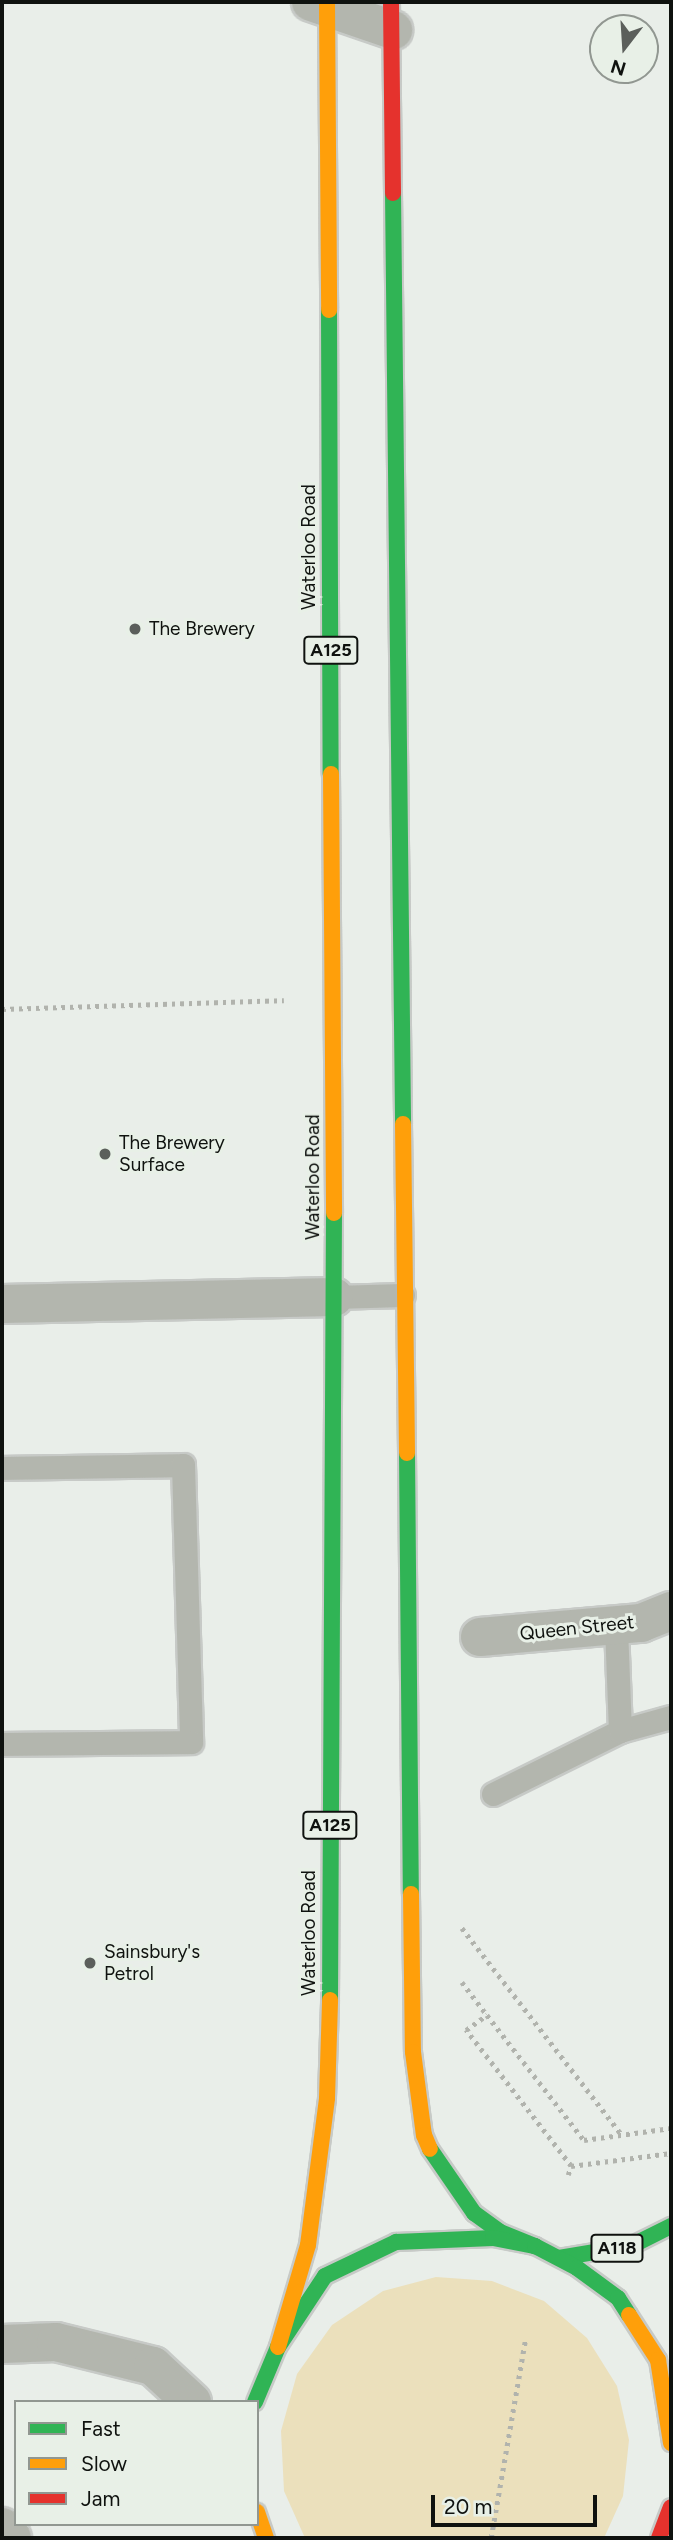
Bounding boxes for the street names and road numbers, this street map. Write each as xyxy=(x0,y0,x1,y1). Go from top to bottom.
street label: Waterloo Road xyxy=(298,484,320,610)
road number: A125 xyxy=(303,636,359,664)
street label: Waterloo Road xyxy=(302,1114,324,1240)
street label: Queen Street xyxy=(519,1611,635,1645)
road number: A125 xyxy=(302,1811,358,1840)
street label: Waterloo Road xyxy=(298,1870,320,1996)
road number: A118 xyxy=(589,2234,645,2262)

